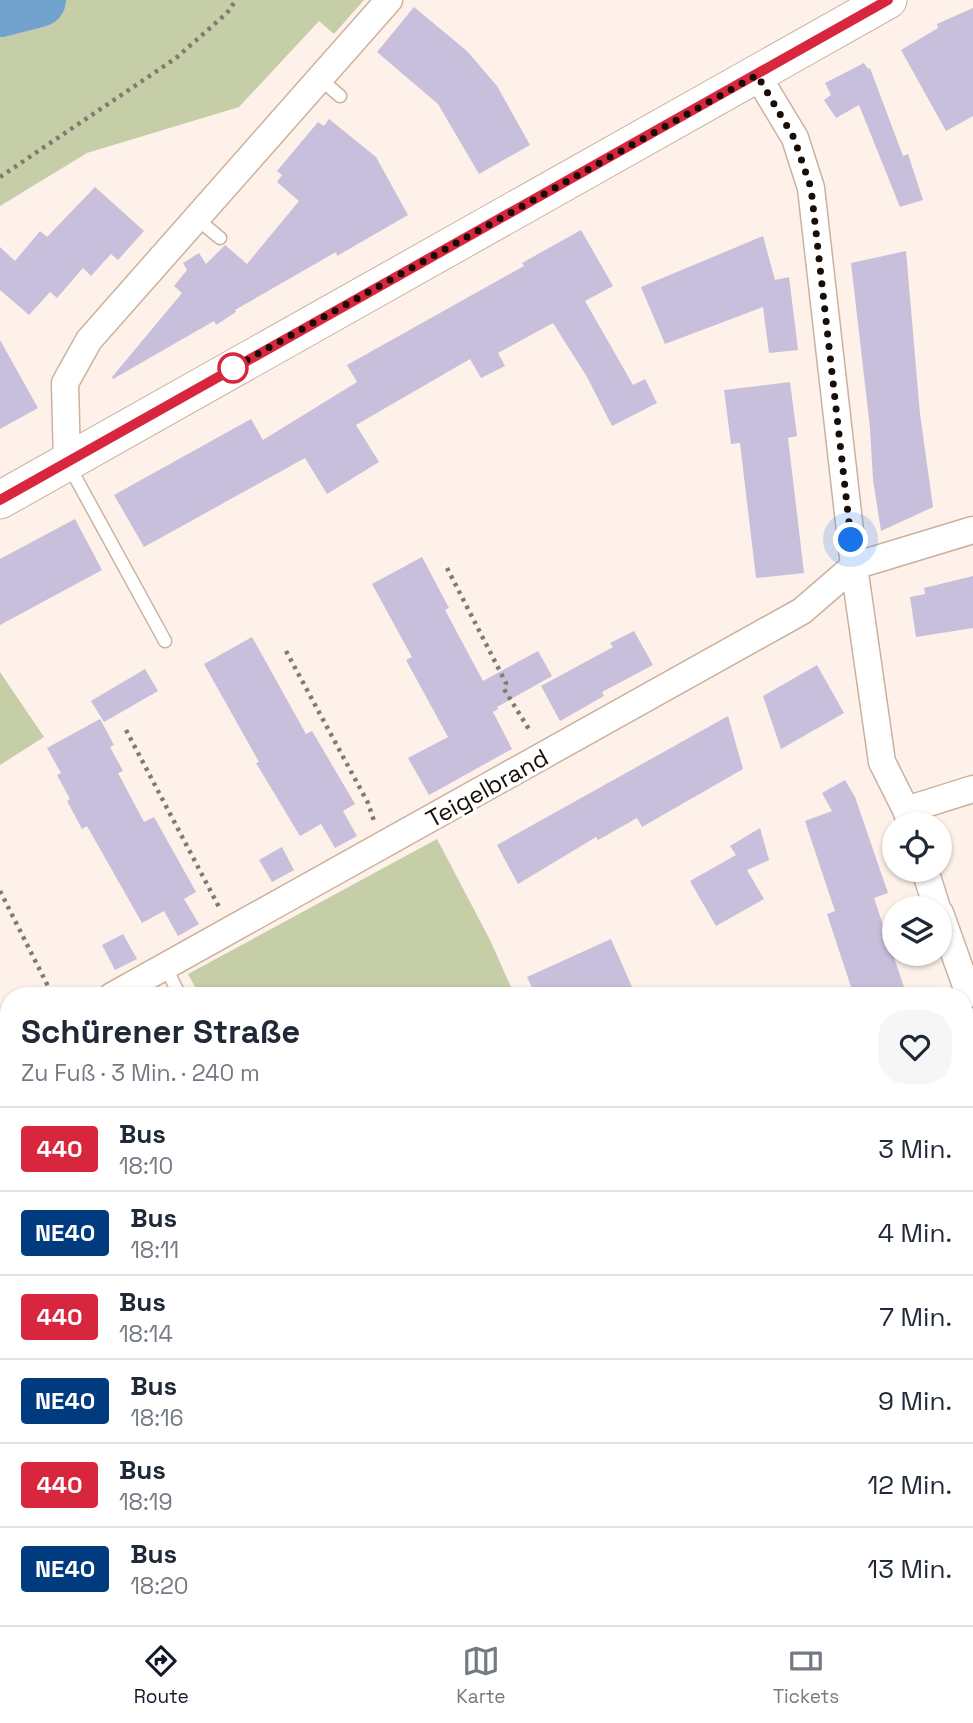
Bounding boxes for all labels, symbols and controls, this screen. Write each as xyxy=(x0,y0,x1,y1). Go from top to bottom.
unlabelled marker xyxy=(218,353,248,383)
your location xyxy=(833,522,868,557)
street label: Teigelbrand xyxy=(420,742,554,834)
map controls xyxy=(882,812,952,966)
button: locate xyxy=(882,812,952,882)
button: layers xyxy=(882,896,952,966)
button: heart xyxy=(878,1010,952,1084)
text: Schürener Straße xyxy=(21,1011,300,1053)
text: Zu Fuß · 3 Min. · 240 m xyxy=(21,1058,260,1088)
text: Bus xyxy=(119,1117,166,1151)
text: 3 Min. xyxy=(878,1132,952,1166)
text: 440 xyxy=(36,1133,83,1164)
text: 18:10 xyxy=(119,1151,173,1181)
text: Bus xyxy=(130,1201,177,1235)
text: 4 Min. xyxy=(878,1216,952,1250)
text: NE40 xyxy=(35,1217,95,1248)
text: 18:11 xyxy=(130,1235,179,1265)
text: Bus xyxy=(119,1285,166,1319)
text: 7 Min. xyxy=(879,1300,952,1334)
text: 440 xyxy=(36,1301,83,1332)
text: 18:14 xyxy=(119,1319,173,1349)
text: Bus xyxy=(130,1369,177,1403)
text: 9 Min. xyxy=(878,1384,952,1418)
text: NE40 xyxy=(35,1385,95,1416)
text: 18:16 xyxy=(130,1403,184,1433)
text: Bus xyxy=(119,1453,166,1487)
text: 12 Min. xyxy=(867,1468,952,1502)
text: 440 xyxy=(36,1469,83,1500)
text: 18:19 xyxy=(119,1487,172,1517)
text: Bus xyxy=(130,1537,177,1571)
text: 13 Min. xyxy=(867,1552,952,1586)
text: NE40 xyxy=(35,1553,95,1584)
text: 18:20 xyxy=(130,1571,189,1601)
tab: Route xyxy=(134,1642,189,1709)
tab: Karte xyxy=(456,1642,505,1709)
tab: Tickets xyxy=(773,1642,839,1709)

